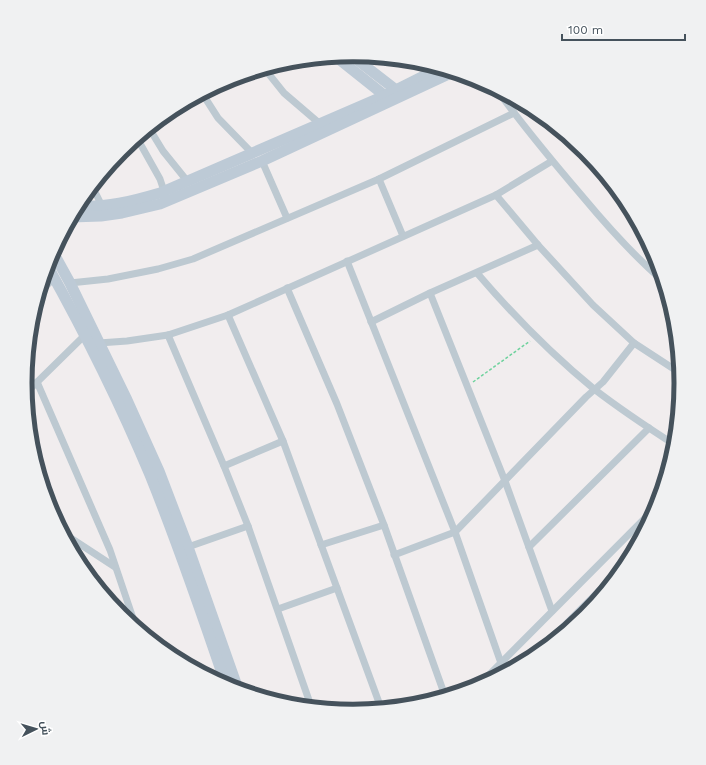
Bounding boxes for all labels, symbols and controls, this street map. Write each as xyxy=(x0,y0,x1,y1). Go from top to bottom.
scale bar xyxy=(562,16,685,42)
text: 100 m xyxy=(568,23,603,37)
north arrow xyxy=(16,709,56,749)
text: ش xyxy=(38,721,53,736)

